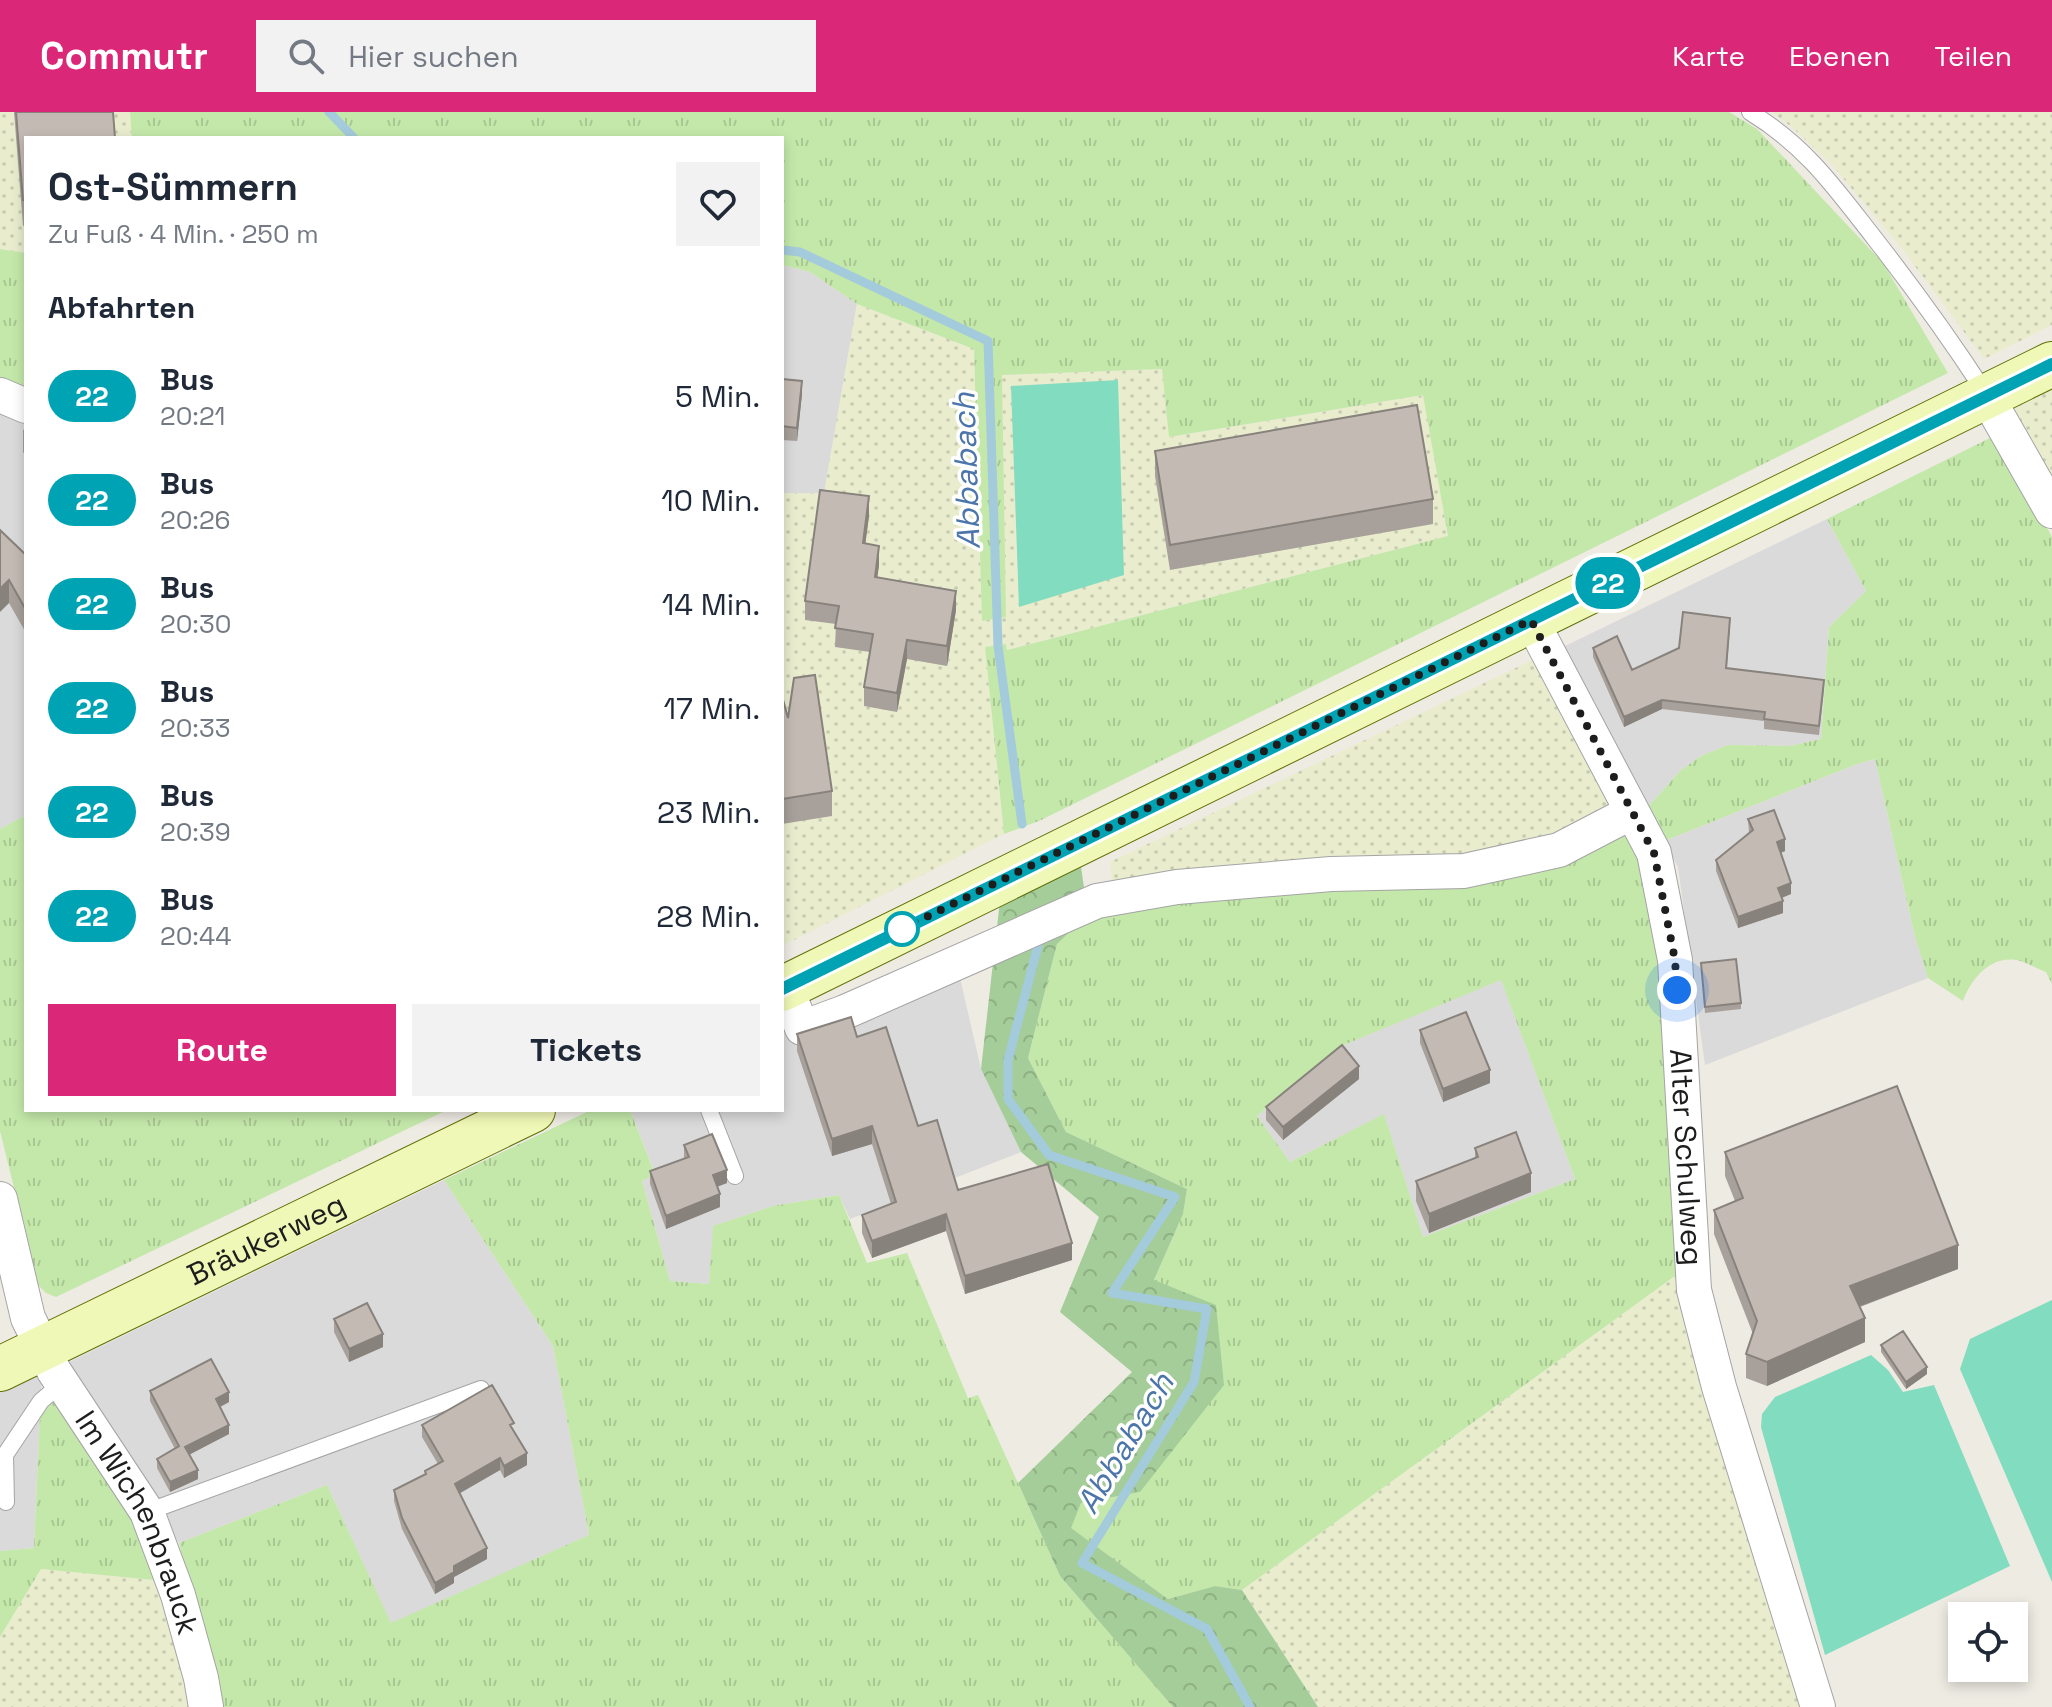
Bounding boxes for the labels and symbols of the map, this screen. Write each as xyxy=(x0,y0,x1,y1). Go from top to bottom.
water label: Abbabach xyxy=(943,390,989,550)
line badge: 22 xyxy=(1572,557,1644,609)
unlabelled marker xyxy=(885,912,919,946)
your location xyxy=(1657,970,1697,1010)
street label: Alter Schulweg xyxy=(1661,1048,1713,1267)
street label: Bräukerweg xyxy=(181,1184,351,1294)
water label: Abbabach xyxy=(1067,1364,1183,1521)
street label: Im Wichenbrauck xyxy=(67,1403,208,1639)

